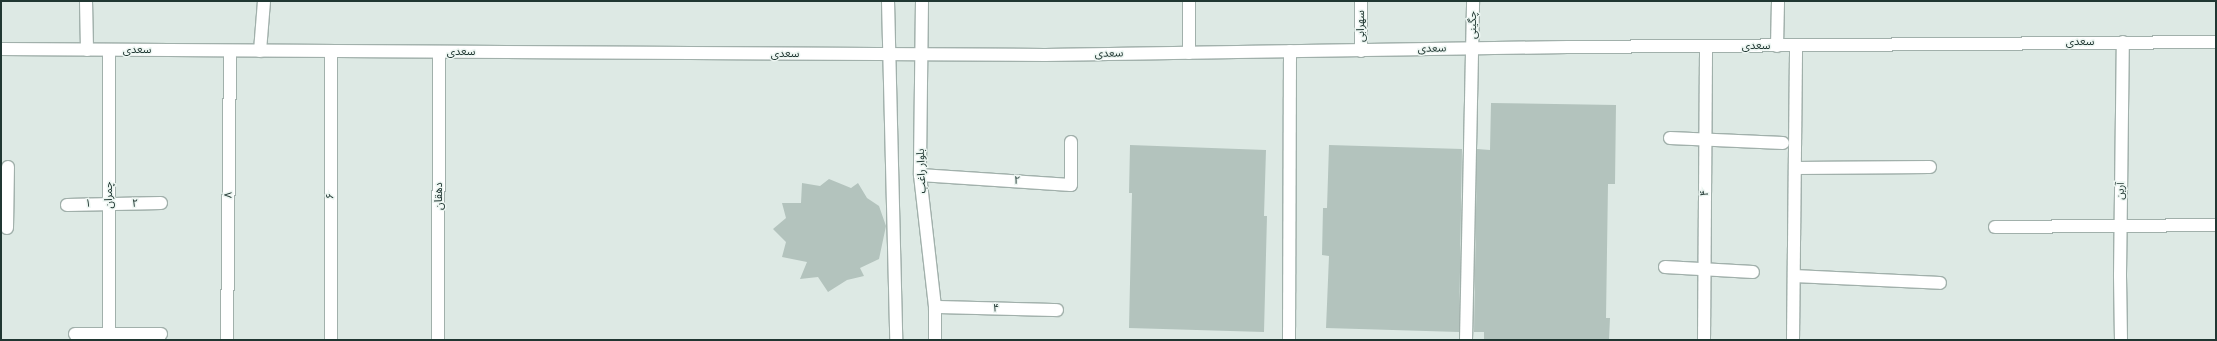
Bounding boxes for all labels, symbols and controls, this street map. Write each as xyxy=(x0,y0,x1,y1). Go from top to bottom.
street label: سهرابی xyxy=(1354,10,1368,42)
street label: چگینی xyxy=(1466,11,1480,39)
street label: سعدی xyxy=(2066,35,2094,49)
street label: سعدی xyxy=(1742,39,1770,53)
street label: سعدی xyxy=(1418,42,1446,56)
street label: سعدی xyxy=(123,43,151,57)
street label: سعدی xyxy=(447,45,475,59)
street label: سعدی xyxy=(771,47,799,61)
street label: سعدی xyxy=(1095,47,1123,61)
street label: بلوار راغب xyxy=(915,149,929,193)
street label: ۲ xyxy=(1013,174,1021,188)
street label: چمران xyxy=(102,181,116,209)
street label: دهقان xyxy=(432,182,446,210)
street label: آرین xyxy=(2114,182,2128,200)
street label: ۴ xyxy=(1698,190,1712,196)
street label: ۸ xyxy=(222,192,236,198)
street label: ۶ xyxy=(324,193,338,199)
street label: ۱ xyxy=(85,197,91,211)
street label: ۲ xyxy=(132,197,138,211)
street label: ۴ xyxy=(993,302,999,316)

